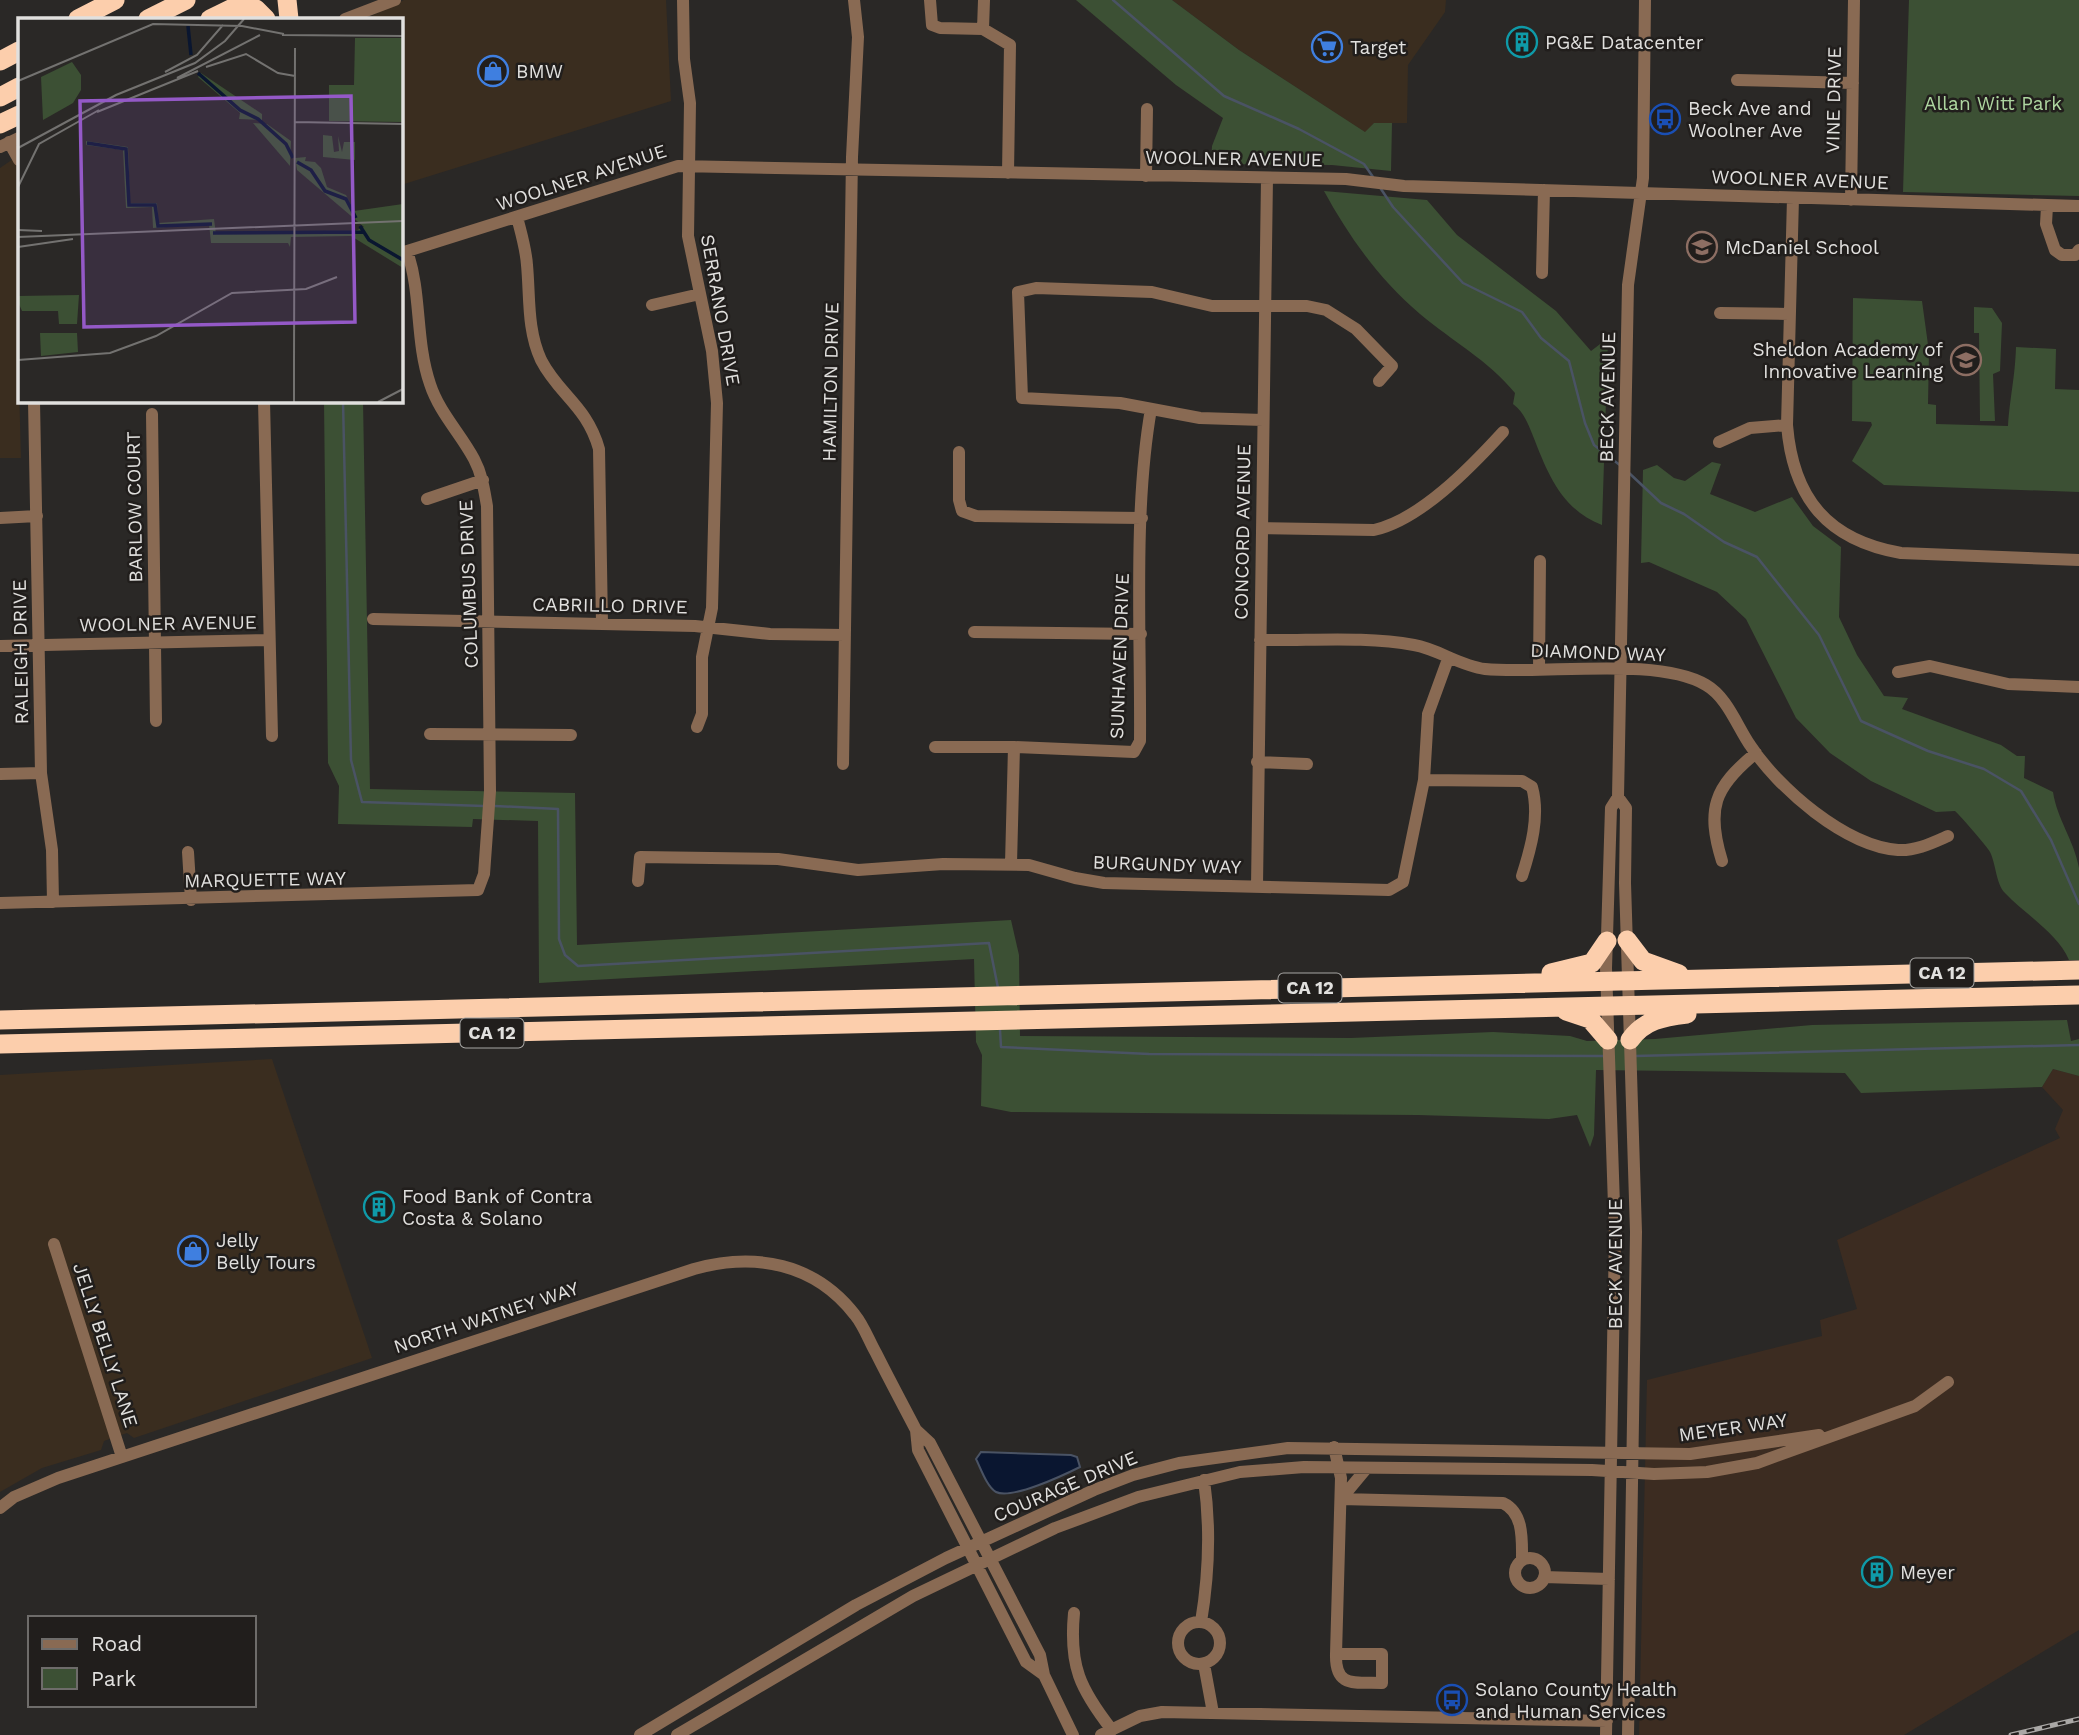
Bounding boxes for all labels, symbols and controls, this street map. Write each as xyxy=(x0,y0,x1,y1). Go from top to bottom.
inset map xyxy=(18,18,402,402)
building icon: PG&E Datacenter xyxy=(1505,25,1539,59)
supermarket icon: Target xyxy=(1310,30,1344,64)
place label: PG&E Datacenter xyxy=(1545,31,1704,54)
place label: Target xyxy=(1350,36,1406,59)
street label: VINE DRIVE xyxy=(1821,46,1846,154)
shop icon: BMW xyxy=(476,54,510,88)
place label: BMW xyxy=(516,60,563,83)
park label: Allan Witt Park xyxy=(1924,92,2062,115)
place label: Beck Ave and Woolner Ave xyxy=(1688,97,1812,142)
bus stop icon: Beck Ave and Woolner Ave xyxy=(1648,102,1682,136)
street label: WOOLNER AVENUE xyxy=(493,139,669,216)
street label: WOOLNER AVENUE xyxy=(1145,145,1323,172)
street label: WOOLNER AVENUE xyxy=(1711,165,1889,194)
school or university icon: McDaniel School xyxy=(1685,230,1719,264)
street label: SERRANO DRIVE xyxy=(696,233,745,387)
place label: McDaniel School xyxy=(1725,236,1879,259)
street label: HAMILTON DRIVE xyxy=(818,302,843,462)
street label: BECK AVENUE xyxy=(1595,332,1620,462)
place label: Sheldon Academy of Innovative Learning xyxy=(1753,338,1944,383)
school or university icon: Sheldon Academy of Innovative Learning xyxy=(1949,343,1983,377)
street label: BARLOW COURT xyxy=(122,431,147,583)
street label: CONCORD AVENUE xyxy=(1229,444,1256,620)
street label: COLUMBUS DRIVE xyxy=(454,499,483,669)
street label: SUNHAVEN DRIVE xyxy=(1105,573,1134,739)
street label: RALEIGH DRIVE xyxy=(8,579,33,725)
street label: CABRILLO DRIVE xyxy=(532,593,688,618)
street label: WOOLNER AVENUE xyxy=(79,610,257,637)
street label: DIAMOND WAY xyxy=(1530,639,1666,666)
street label: BURGUNDY WAY xyxy=(1092,850,1242,879)
street label: MARQUETTE WAY xyxy=(184,867,346,892)
road number: CA 12 xyxy=(1910,958,1974,988)
road number: CA 12 xyxy=(1278,973,1342,1002)
road number: CA 12 xyxy=(461,1018,524,1048)
place label: Food Bank of Contra Costa & Solano xyxy=(402,1185,592,1230)
building icon: Food Bank of Contra Costa & Solano xyxy=(362,1190,396,1224)
street label: BECK AVENUE xyxy=(1604,1199,1627,1329)
place label: Jelly Belly Tours xyxy=(216,1229,316,1274)
shop icon: Jelly Belly Tours xyxy=(176,1234,210,1268)
street label: JELLY BELLY LANE xyxy=(68,1260,143,1430)
street label: NORTH WATNEY WAY xyxy=(391,1277,582,1358)
street label: MEYER WAY xyxy=(1677,1408,1789,1446)
street label: COURAGE DRIVE xyxy=(990,1446,1141,1527)
building icon: Meyer xyxy=(1860,1555,1894,1589)
place label: Meyer xyxy=(1900,1561,1955,1584)
legend xyxy=(28,1616,256,1707)
text: Road xyxy=(91,1631,142,1656)
text: Park xyxy=(91,1666,136,1691)
place label: Solano County Health and Human Services xyxy=(1475,1678,1677,1723)
bus stop icon: Solano County Health and Human Services xyxy=(1435,1683,1469,1717)

